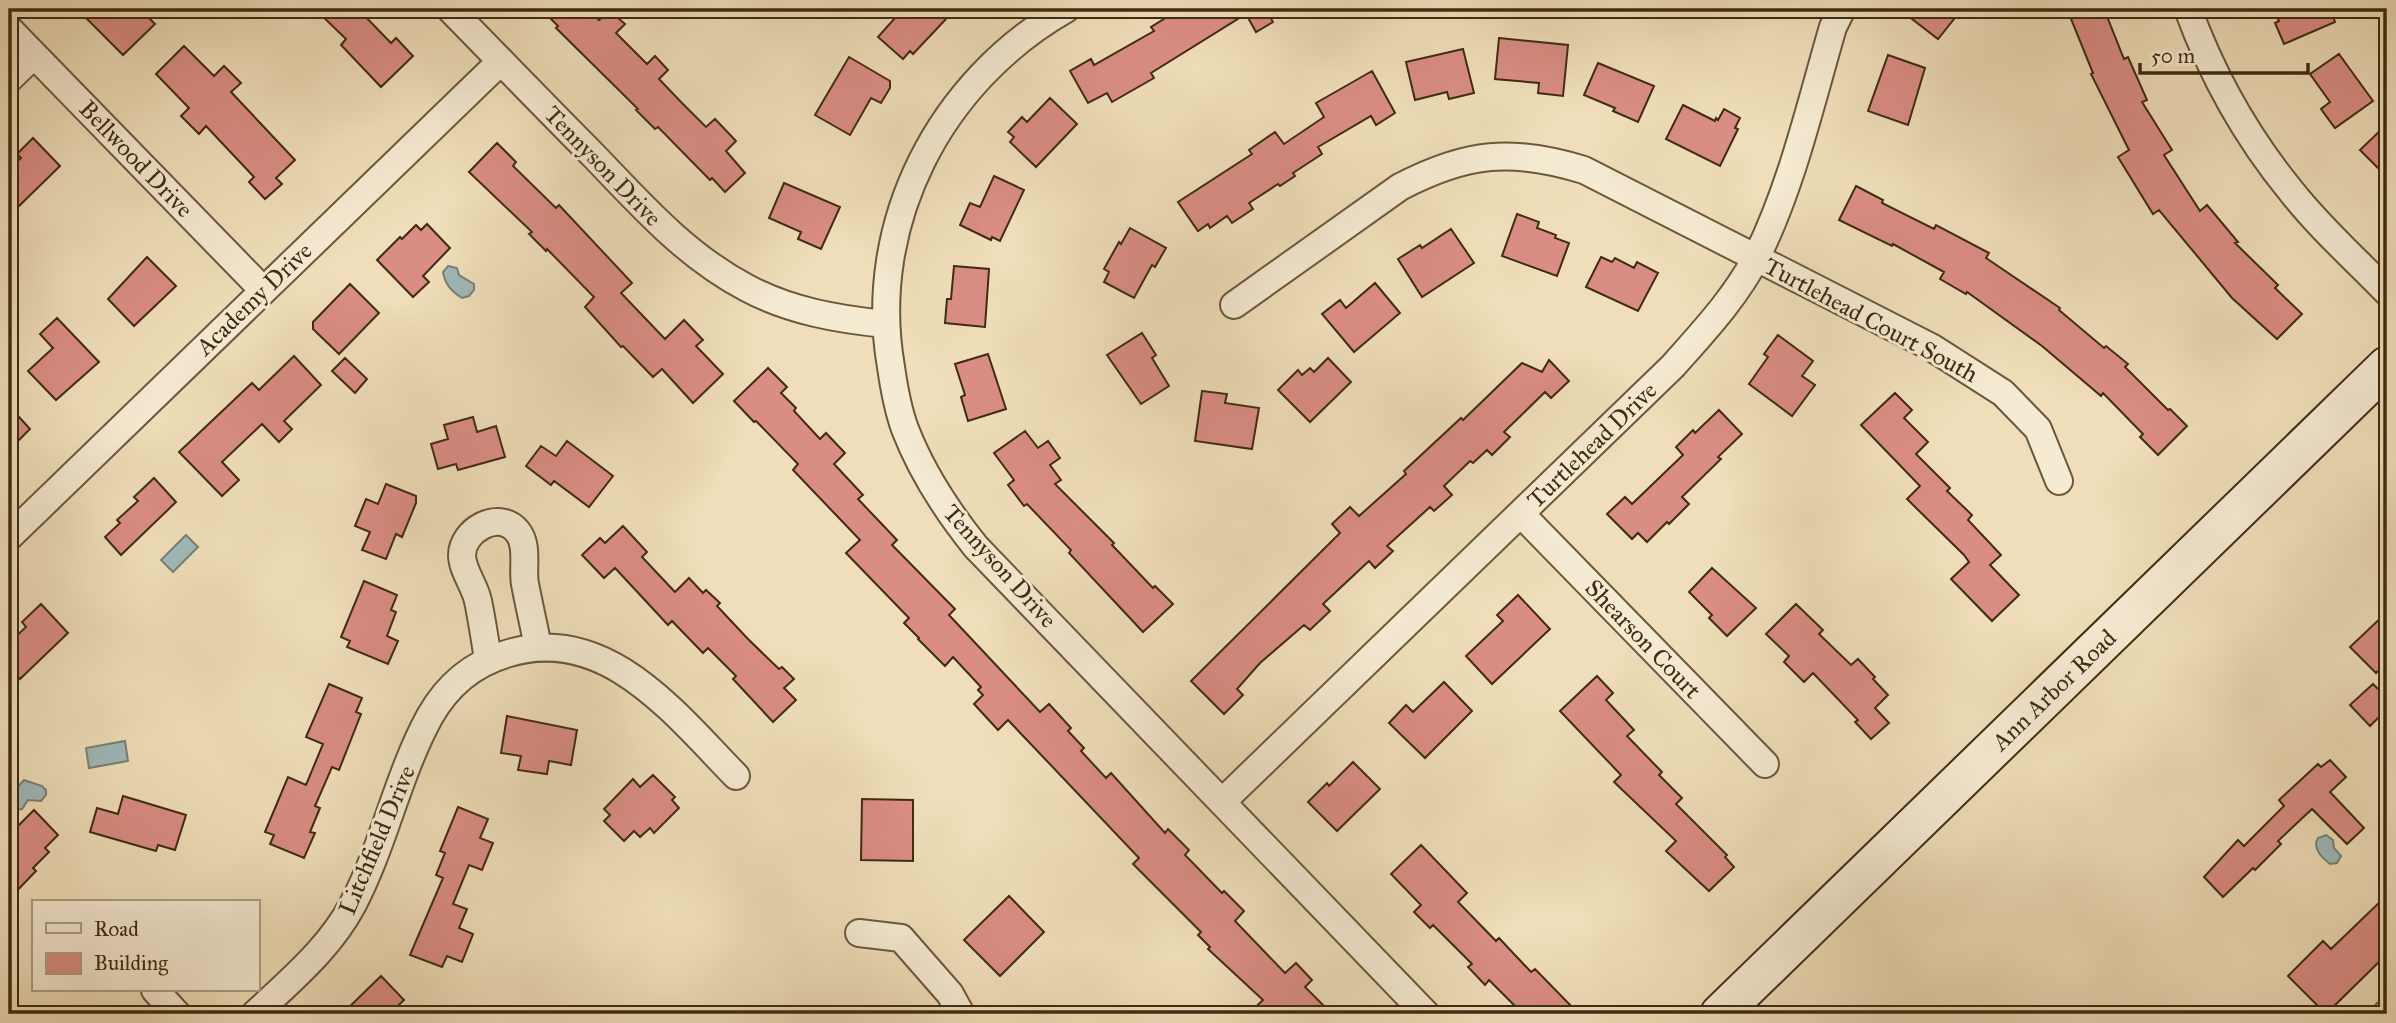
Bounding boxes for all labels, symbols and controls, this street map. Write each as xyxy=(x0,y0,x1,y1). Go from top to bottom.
scale bar xyxy=(2140,32,2308,76)
text: 50 m xyxy=(2151,43,2196,69)
street label: Bellwood Drive xyxy=(73,94,199,224)
street label: Tennyson Drive xyxy=(538,99,668,233)
street label: Academy Drive xyxy=(189,236,318,363)
street label: Turtlehead Court South xyxy=(1759,251,1983,389)
street label: Turtlehead Drive xyxy=(1521,376,1663,514)
street label: Tennyson Drive xyxy=(937,498,1063,634)
street label: Shearson Court xyxy=(1579,573,1708,705)
street label: Ann Arbor Road xyxy=(1985,623,2123,758)
street label: Litchfield Drive xyxy=(332,761,422,919)
legend xyxy=(32,900,259,992)
text: Road xyxy=(94,916,139,942)
text: Building xyxy=(94,950,168,976)

